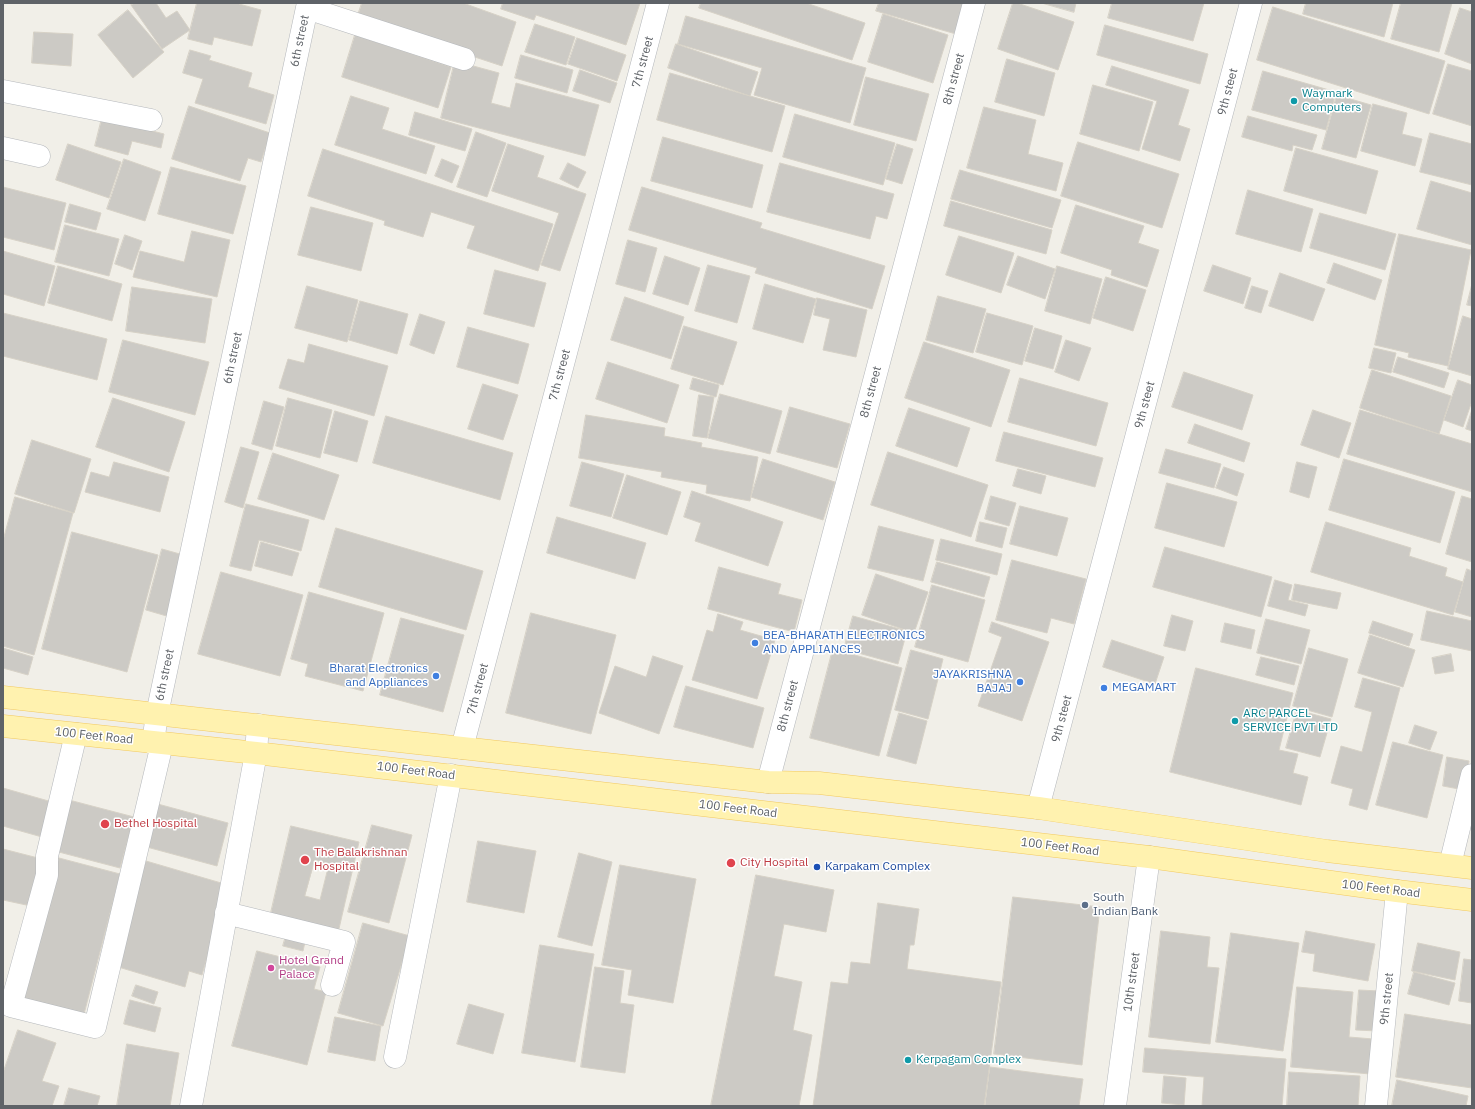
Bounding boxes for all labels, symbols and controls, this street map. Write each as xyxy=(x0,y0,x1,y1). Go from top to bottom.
street label: 6th street xyxy=(287,14,313,68)
street label: 7th street xyxy=(629,35,657,89)
street label: 8th street xyxy=(940,52,968,106)
street label: 9th steet xyxy=(1215,67,1241,117)
place label: Waymark Computers xyxy=(1302,87,1361,115)
marker: Waymark Computers xyxy=(1289,96,1299,106)
street label: 6th street xyxy=(220,331,246,385)
street label: 7th street xyxy=(546,348,574,402)
street label: 8th street xyxy=(857,365,885,419)
street label: 9th steet xyxy=(1132,380,1158,430)
place label: BEA-BHARATH ELECTRONICS AND APPLIANCES xyxy=(763,629,925,657)
marker: BEA-BHARATH ELECTRONICS AND APPLIANCES xyxy=(750,638,760,648)
street label: 6th street xyxy=(152,648,178,702)
place label: Bharat Electronics and Appliances xyxy=(329,662,428,690)
street label: 7th street xyxy=(464,662,492,716)
place label: JAYAKRISHNA BAJAJ xyxy=(933,668,1012,696)
marker: Bharat Electronics and Appliances xyxy=(431,671,441,681)
marker: JAYAKRISHNA BAJAJ xyxy=(1015,677,1025,687)
street label: 8th street xyxy=(774,679,802,733)
place label: MEGAMART xyxy=(1112,681,1176,695)
marker: MEGAMART xyxy=(1099,683,1109,693)
street label: 9th steet xyxy=(1049,694,1075,744)
place label: ARC PARCEL SERVICE PVT LTD xyxy=(1243,707,1338,735)
marker: ARC PARCEL SERVICE PVT LTD xyxy=(1230,716,1240,726)
street label: 100 Feet Road xyxy=(54,725,134,747)
street label: 100 Feet Road xyxy=(376,759,456,783)
street label: 100 Feet Road xyxy=(698,797,778,821)
place label: Bethel Hospital xyxy=(114,817,197,831)
marker: Bethel Hospital xyxy=(99,818,111,830)
street label: 100 Feet Road xyxy=(1020,835,1100,859)
place label: The Balakrishnan Hospital xyxy=(314,846,407,874)
marker: The Balakrishnan Hospital xyxy=(299,854,311,866)
place label: City Hospital xyxy=(740,856,808,870)
marker: City Hospital xyxy=(725,857,737,869)
place label: Karpakam Complex xyxy=(825,860,930,874)
marker: Karpakam Complex xyxy=(812,862,822,872)
street label: 100 Feet Road xyxy=(1341,877,1421,901)
place label: South Indian Bank xyxy=(1093,891,1158,919)
marker: South Indian Bank xyxy=(1080,900,1090,910)
street label: 10th street xyxy=(1121,951,1143,1013)
place label: Hotel Grand Palace xyxy=(279,954,344,982)
marker: Hotel Grand Palace xyxy=(266,963,276,973)
street label: 9th street xyxy=(1377,972,1397,1026)
place label: Kerpagam Complex xyxy=(916,1053,1021,1067)
marker: Kerpagam Complex xyxy=(903,1055,913,1065)

